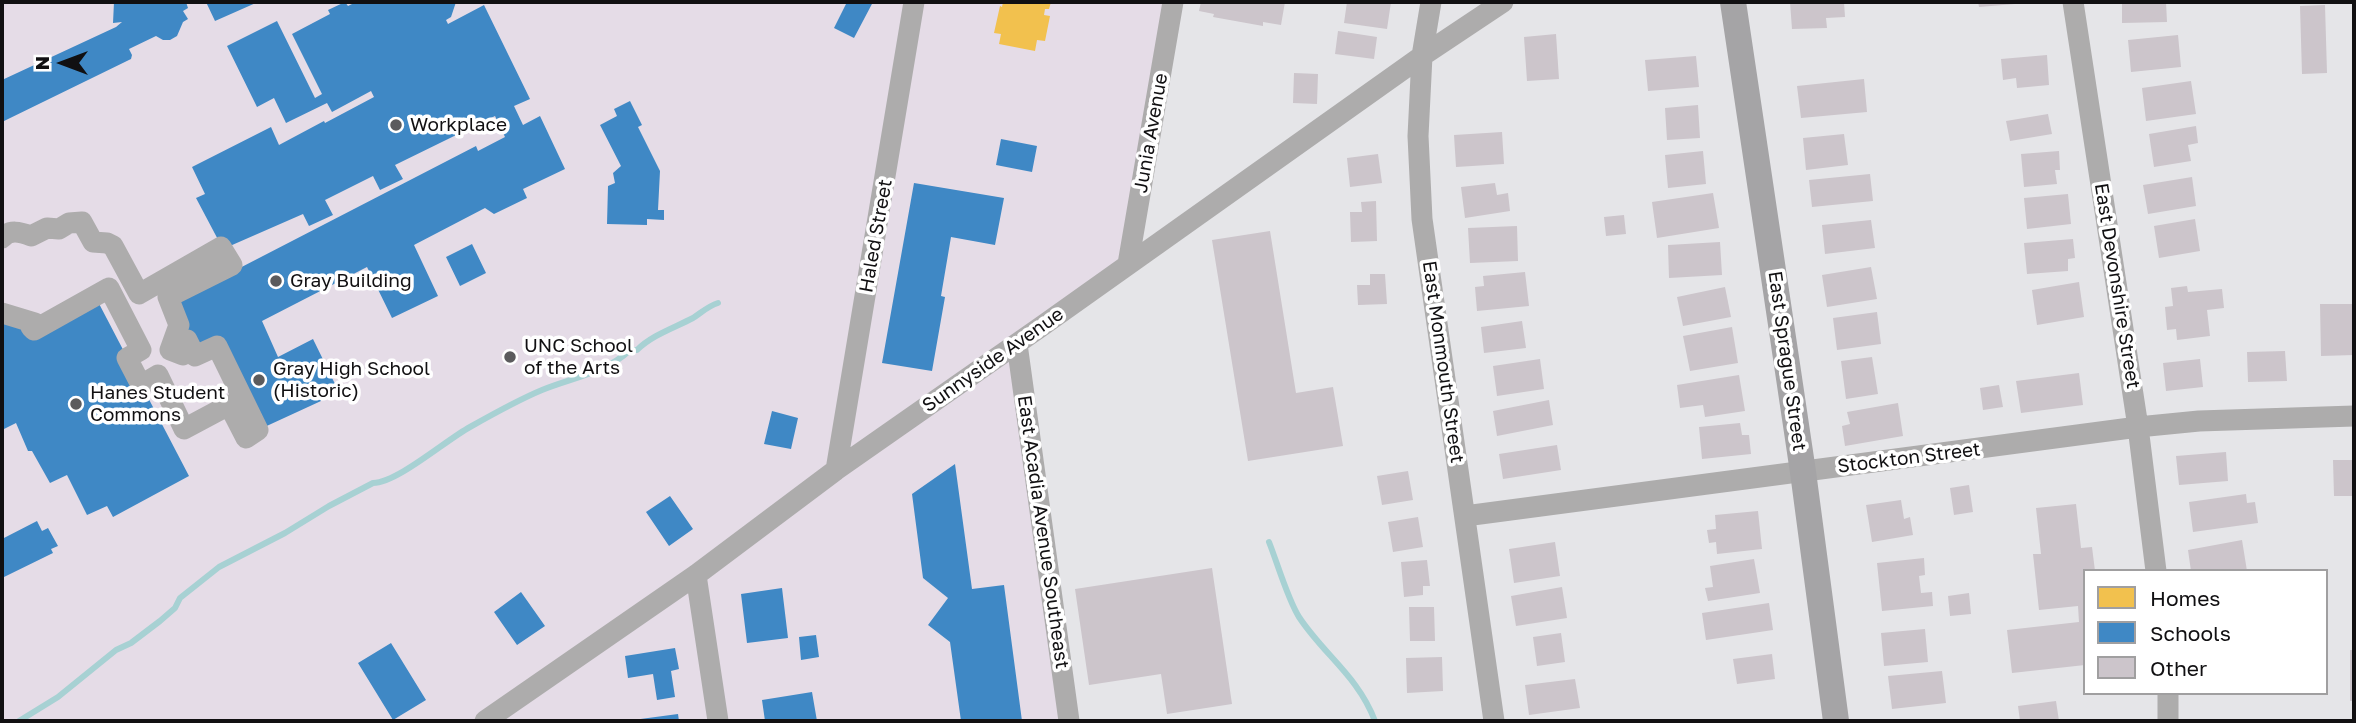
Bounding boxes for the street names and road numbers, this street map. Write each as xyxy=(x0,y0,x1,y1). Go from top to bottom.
street label: Junia Avenue xyxy=(1129,71,1173,195)
street label: Haled Street xyxy=(855,178,897,294)
street label: East Devonshire Street xyxy=(2089,182,2145,390)
street label: East Monmouth Street xyxy=(1418,259,1468,465)
street label: East Sprague Street xyxy=(1763,270,1811,452)
street label: Sunnyside Avenue xyxy=(918,303,1068,417)
street label: East Acadia Avenue Southeast xyxy=(1013,394,1073,670)
street label: Stockton Street xyxy=(1836,438,1982,478)

